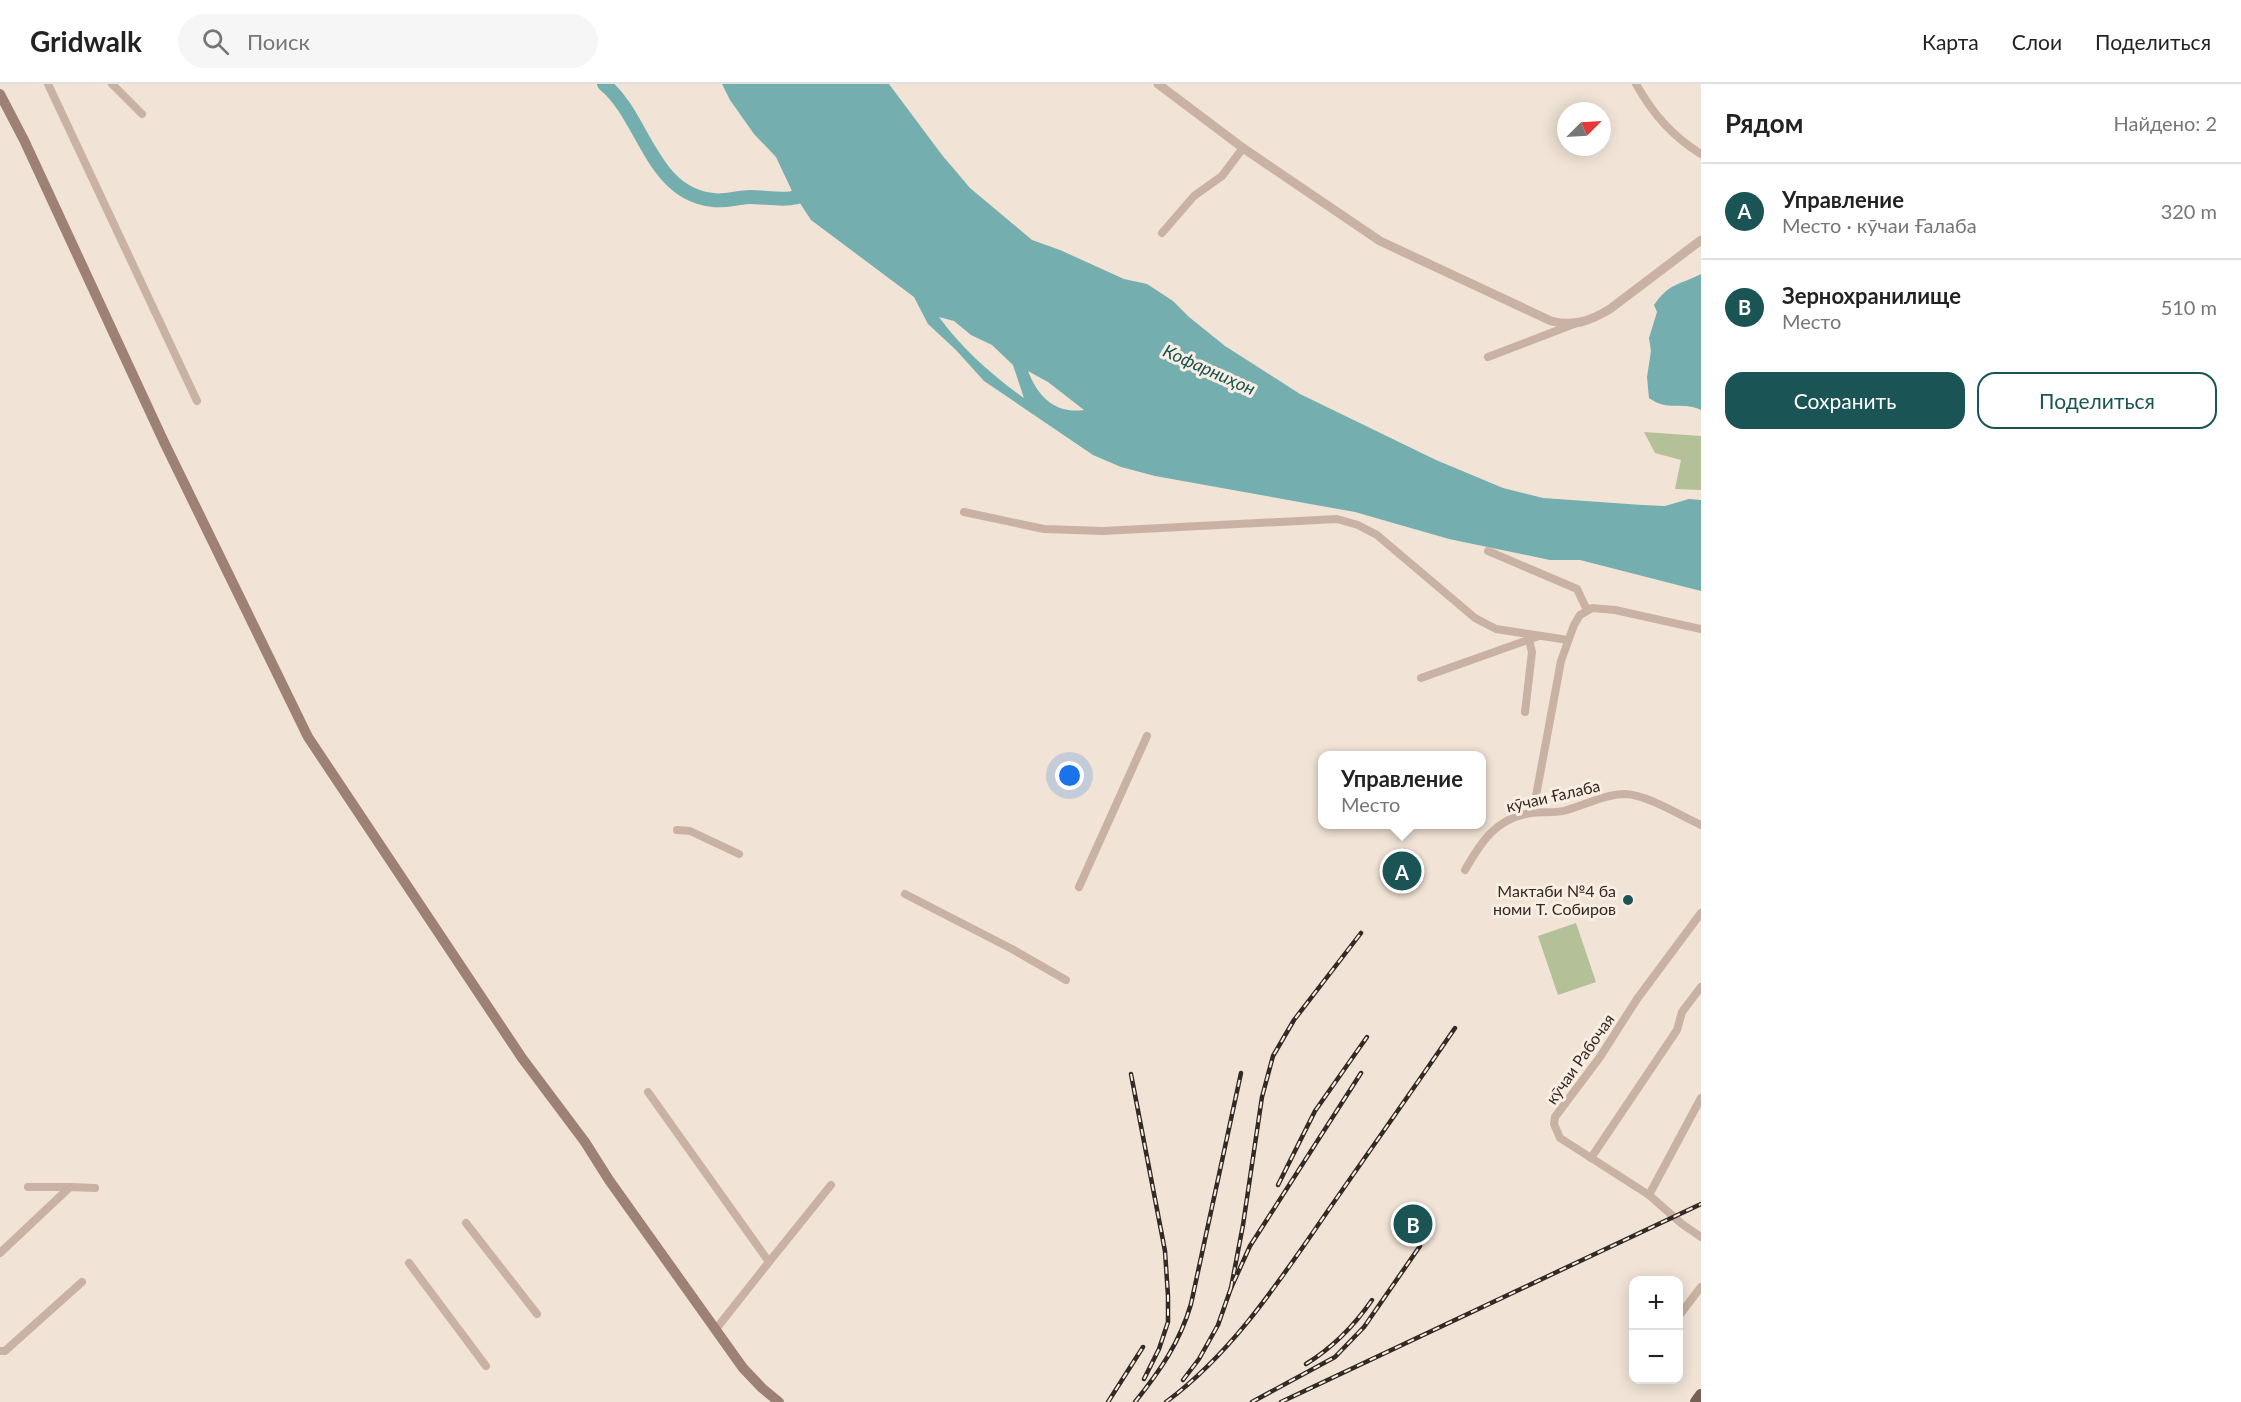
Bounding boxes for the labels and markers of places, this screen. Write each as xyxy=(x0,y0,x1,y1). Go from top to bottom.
pin: A xyxy=(1382,848,1422,894)
place label: Мактаби №4 ба номи Т. Собиров xyxy=(1493,881,1616,918)
marker: Мактаби №4 ба номи Т. Собиров xyxy=(1621,893,1635,907)
pin: B xyxy=(1394,1202,1432,1246)

